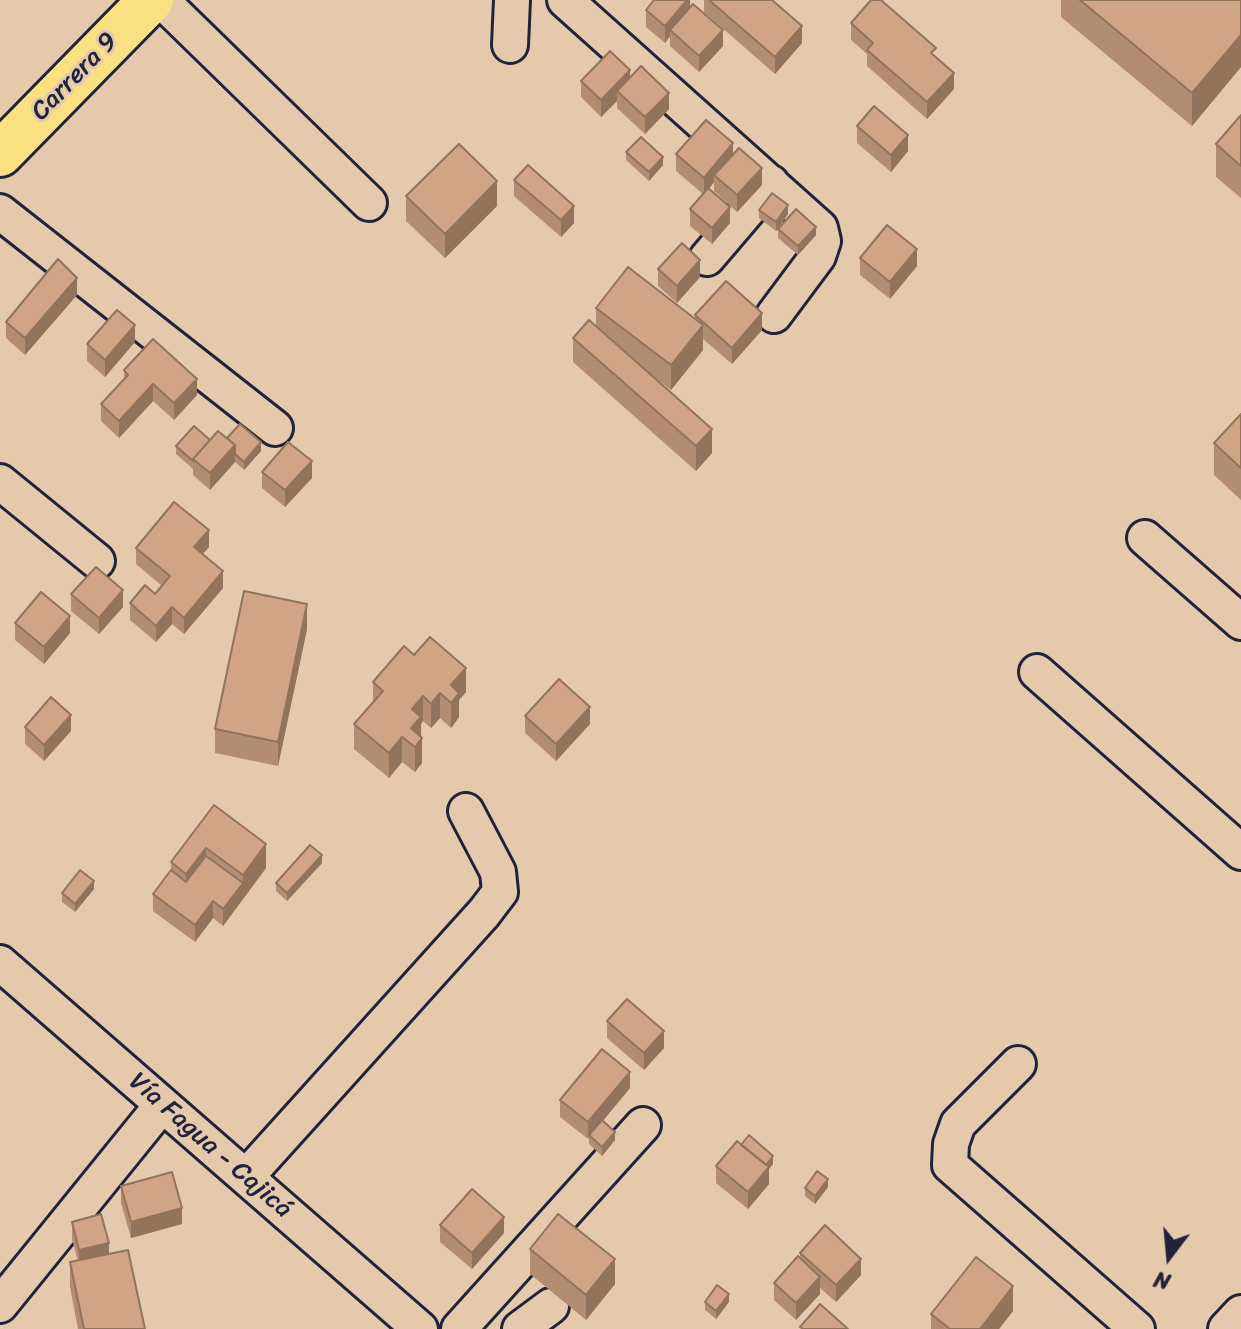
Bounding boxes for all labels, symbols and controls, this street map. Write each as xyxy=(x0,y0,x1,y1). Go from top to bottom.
street label: Carrera 9 xyxy=(25,26,125,128)
street label: Vía Fagua - Cajicá xyxy=(122,1067,298,1225)
north arrow xyxy=(1129,1217,1209,1297)
text: N xyxy=(1150,1260,1175,1301)

